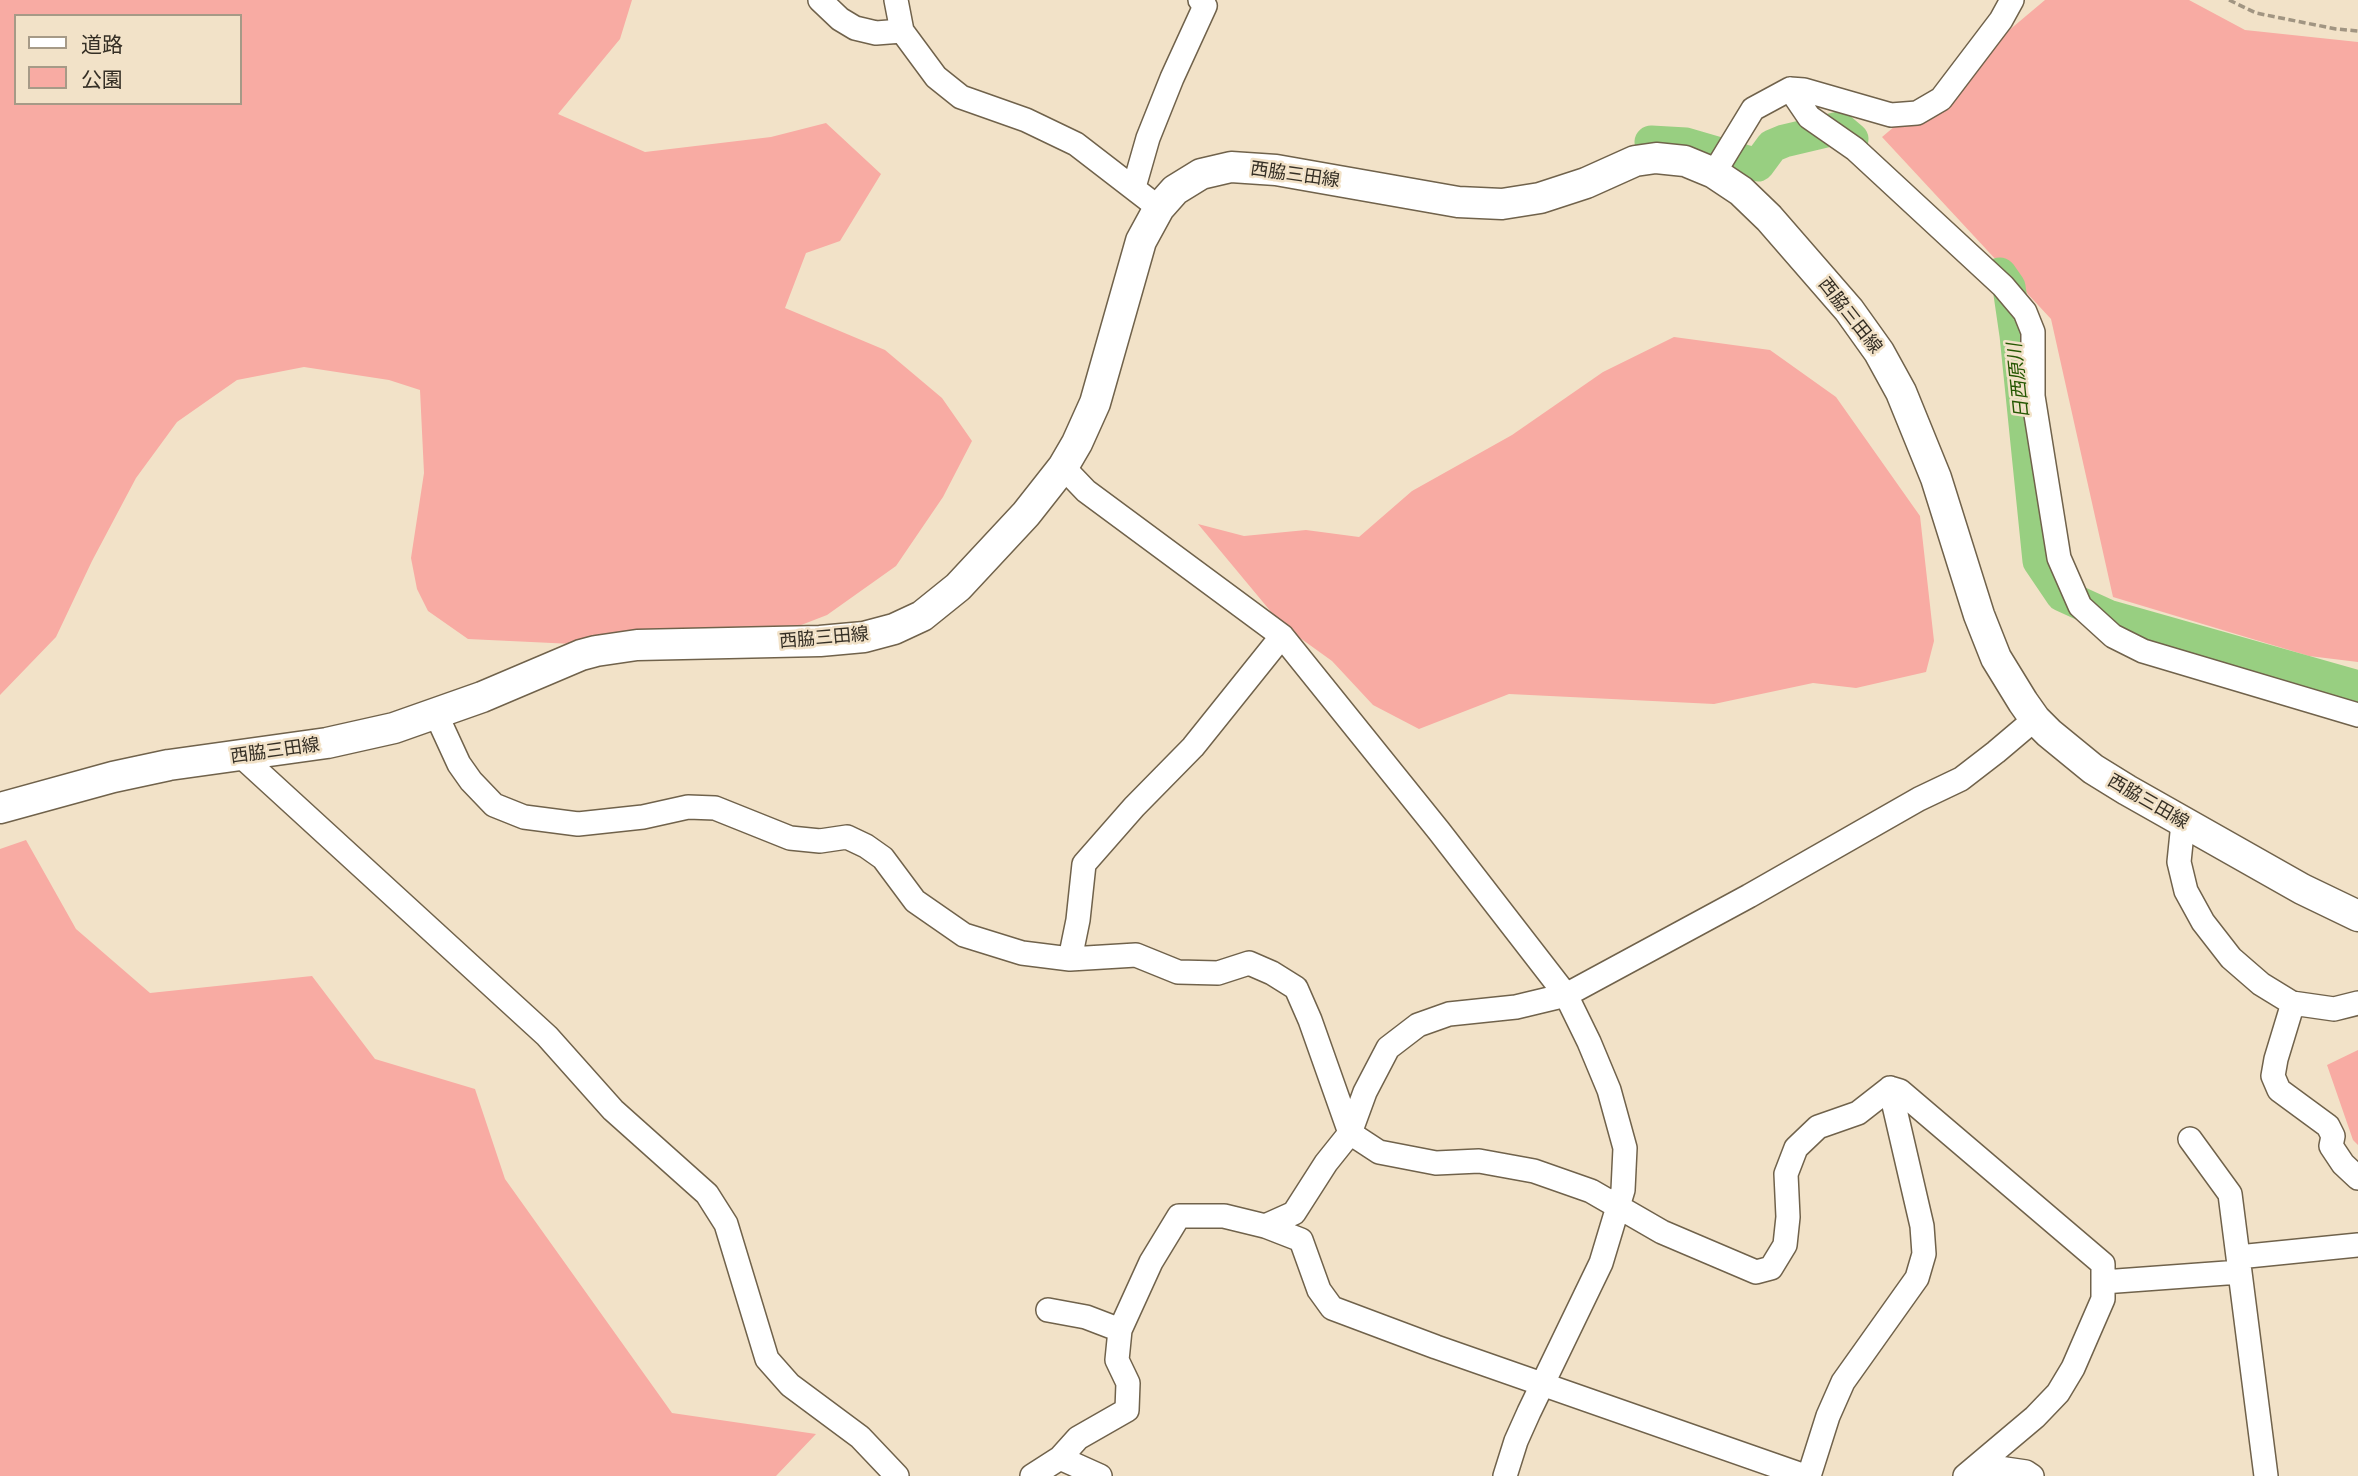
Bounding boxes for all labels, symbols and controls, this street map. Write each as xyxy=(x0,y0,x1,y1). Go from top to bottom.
legend xyxy=(14,14,242,105)
text: 道路 xyxy=(81,32,123,57)
text: 公園 xyxy=(81,67,123,92)
street label: 西脇三田線 xyxy=(1249,158,1341,192)
street label: 西脇三田線 xyxy=(1814,274,1886,358)
water label: 日西原川 xyxy=(2004,342,2034,420)
street label: 西脇三田線 xyxy=(778,623,870,653)
street label: 西脇三田線 xyxy=(229,734,321,768)
street label: 西脇三田線 xyxy=(2104,770,2192,834)

